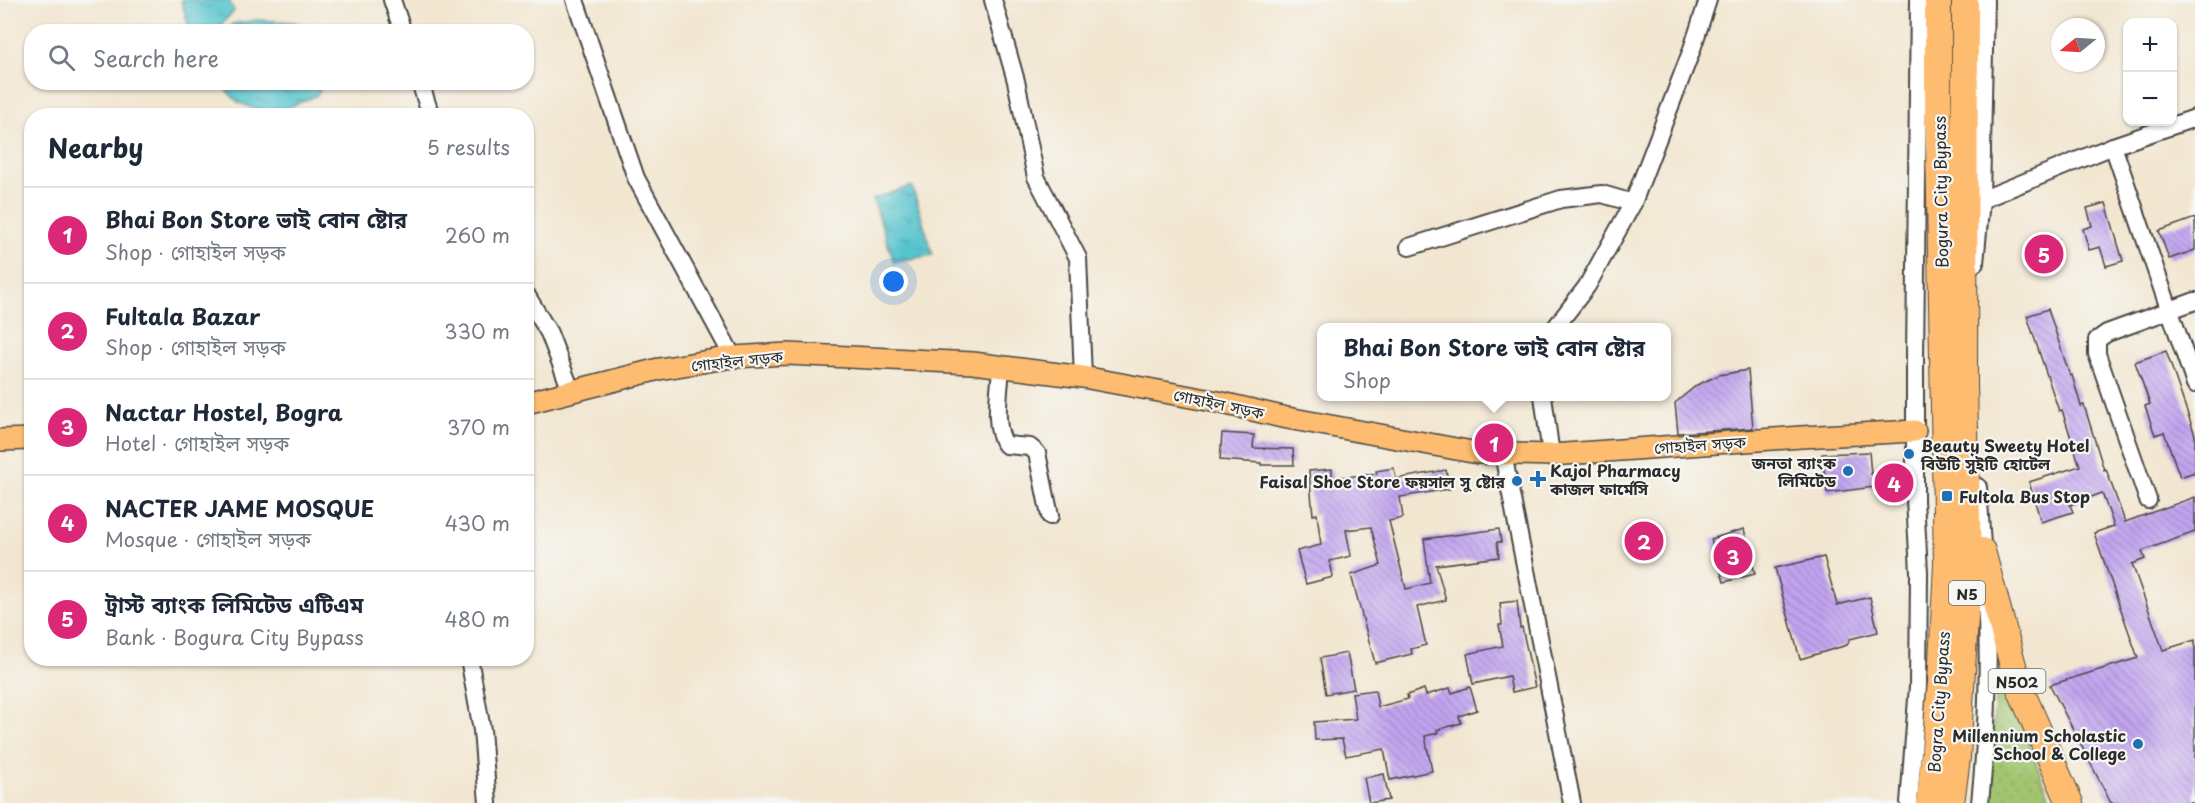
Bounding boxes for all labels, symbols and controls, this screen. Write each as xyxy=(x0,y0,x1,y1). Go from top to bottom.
north arrow xyxy=(2051,18,2105,72)
map controls xyxy=(2123,18,2177,126)
button: + xyxy=(2123,18,2177,72)
search box xyxy=(24,24,534,90)
icon: search xyxy=(45,41,78,74)
text: Search here xyxy=(93,41,219,74)
button: − xyxy=(2123,72,2177,126)
street label: Bogura City Bypass xyxy=(1927,116,1953,268)
text: Nearby xyxy=(48,128,143,167)
text: 5 results xyxy=(427,132,510,162)
text: Bhai Bon Store ভাই বোন ষ্টোর xyxy=(105,202,407,235)
text: 1 xyxy=(63,220,72,250)
text: 260 m xyxy=(445,220,510,250)
pin: 5 xyxy=(2024,232,2064,276)
text: Shop · গোহাইল সড়ক xyxy=(105,237,286,267)
your location xyxy=(879,267,908,296)
text: Fultala Bazar xyxy=(105,299,260,332)
text: 2 xyxy=(60,316,75,346)
text: 330 m xyxy=(444,316,510,346)
popup xyxy=(1317,323,1671,401)
text: Bhai Bon Store ভাই বোন ষ্টোর xyxy=(1343,330,1645,363)
text: Shop · গোহাইল সড়ক xyxy=(105,332,286,362)
street label: গোহাইল সড়ক xyxy=(690,343,785,377)
text: Shop xyxy=(1343,365,1391,395)
street label: গোহাইল সড়ক xyxy=(1171,382,1268,425)
text: Nactar Hostel, Bogra xyxy=(105,395,343,428)
text: 3 xyxy=(61,412,74,442)
text: 370 m xyxy=(447,412,510,442)
pin: 1 xyxy=(1474,420,1514,466)
text: Hotel · গোহাইল সড়ক xyxy=(105,428,290,458)
street label: গোহাইল সড়ক xyxy=(1653,429,1748,459)
place label: Beauty Sweety Hotel বিউটি সুইটি হোটেল xyxy=(1920,433,2089,475)
marker: Beauty Sweety Hotel বিউটি সুইটি হোটেল xyxy=(1902,447,1916,461)
place label: জনতা ব্যাংক লিমিটেড xyxy=(1751,450,1837,492)
place label: Kajol Pharmacy কাজল ফার্মেসি xyxy=(1549,458,1680,500)
pin: 4 xyxy=(1874,460,1914,506)
marker: জনতা ব্যাংক লিমিটেড xyxy=(1841,464,1855,478)
place label: Faisal Shoe Store ফয়সাল সু ষ্টোর xyxy=(1259,469,1505,493)
marker: Kajol Pharmacy কাজল ফার্মেসি xyxy=(1531,472,1545,486)
marker: Faisal Shoe Store ফয়সাল সু ষ্টোর xyxy=(1510,474,1524,488)
place label: Fultola Bus Stop xyxy=(1959,484,2090,508)
marker: Fultola Bus Stop xyxy=(1940,489,1954,503)
text: NACTER JAME MOSQUE xyxy=(105,491,374,524)
text: 4 xyxy=(61,508,74,538)
text: 430 m xyxy=(445,508,510,538)
pin: 2 xyxy=(1624,518,1664,564)
text: Mosque · গোহাইল সড়ক xyxy=(105,524,311,554)
pin: 3 xyxy=(1714,534,1752,578)
road number: N5 xyxy=(1949,581,1985,605)
text: ট্রাস্ট ব্যাংক লিমিটেড এটিএম xyxy=(105,587,363,620)
text: 5 xyxy=(61,604,74,634)
text: 480 m xyxy=(445,604,510,634)
text: Bank · Bogura City Bypass xyxy=(105,622,364,652)
street label: Bogra City Bypass xyxy=(1921,630,1955,774)
road number: N502 xyxy=(1988,669,2046,693)
place label: Millennium Scholastic School & College xyxy=(1952,723,2126,765)
marker: Millennium Scholastic School & College xyxy=(2131,737,2145,751)

